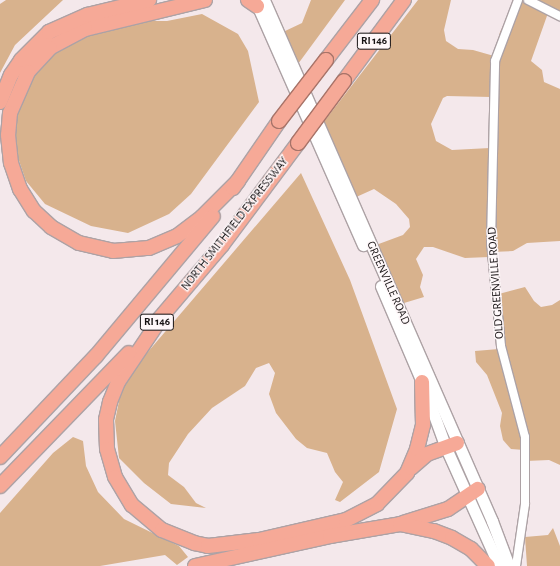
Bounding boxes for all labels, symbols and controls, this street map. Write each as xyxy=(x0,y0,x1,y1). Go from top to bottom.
road number: RI 146 xyxy=(356,32,392,50)
street label: NORTH SMITHFIELD EXPRESSWAY xyxy=(178,154,292,294)
street label: OLD GREENVILLE ROAD xyxy=(485,227,507,339)
street label: GREENVILLE ROAD xyxy=(363,239,413,327)
road number: RI 146 xyxy=(139,313,175,331)

